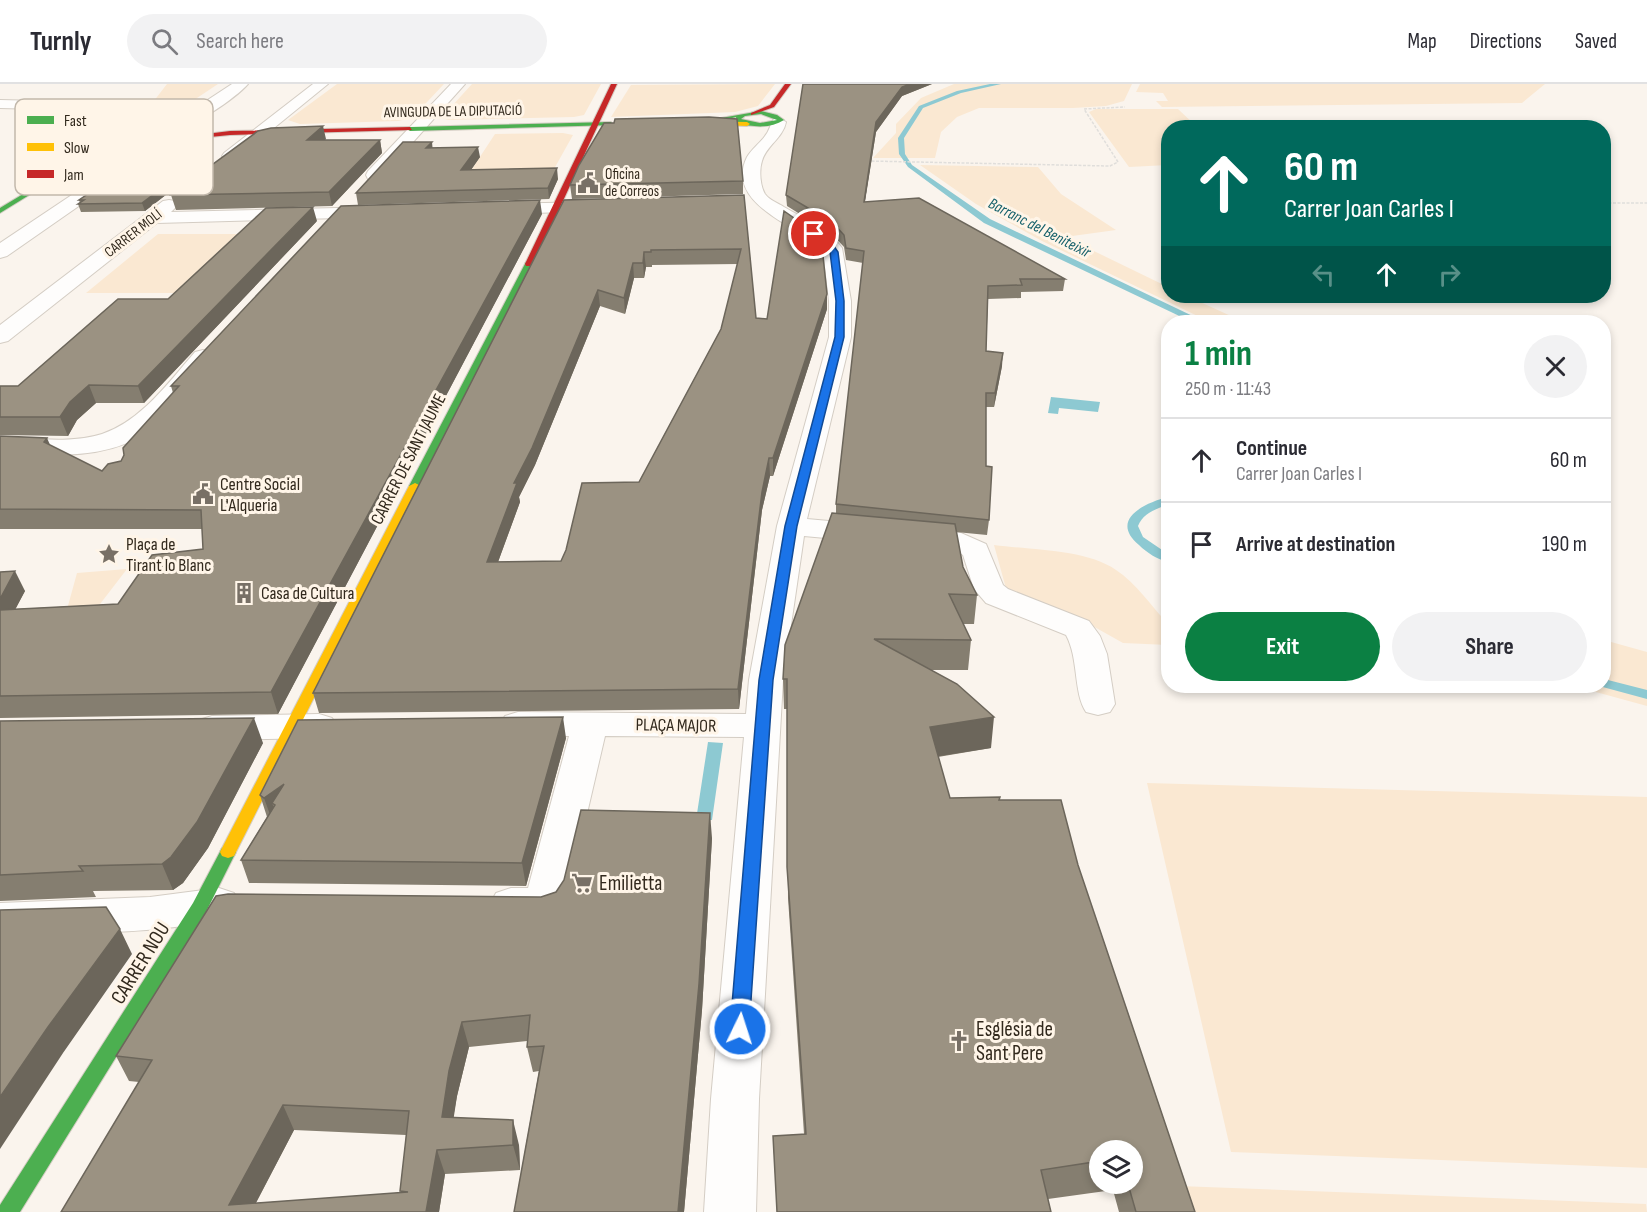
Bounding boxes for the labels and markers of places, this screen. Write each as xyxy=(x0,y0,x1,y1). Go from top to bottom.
place label: Oficina de Correos xyxy=(605,165,659,201)
public building icon: Oficina de Correos xyxy=(576,171,600,195)
pin xyxy=(788,208,839,259)
place label: Centre Social L'Alqueria xyxy=(220,474,300,516)
public building icon: Centre Social L'Alqueria xyxy=(191,482,215,506)
place label: Plaça de Tirant lo Blanc xyxy=(126,534,212,576)
place icon: Plaça de Tirant lo Blanc xyxy=(97,542,121,566)
building icon: Casa de Cultura xyxy=(232,581,256,605)
place label: Casa de Cultura xyxy=(261,583,355,604)
supermarket icon: Emilietta xyxy=(570,871,594,895)
place label: Emilietta xyxy=(599,871,662,896)
place label: Església de Sant Pere xyxy=(976,1017,1053,1066)
church icon: Església de Sant Pere xyxy=(947,1029,971,1053)

